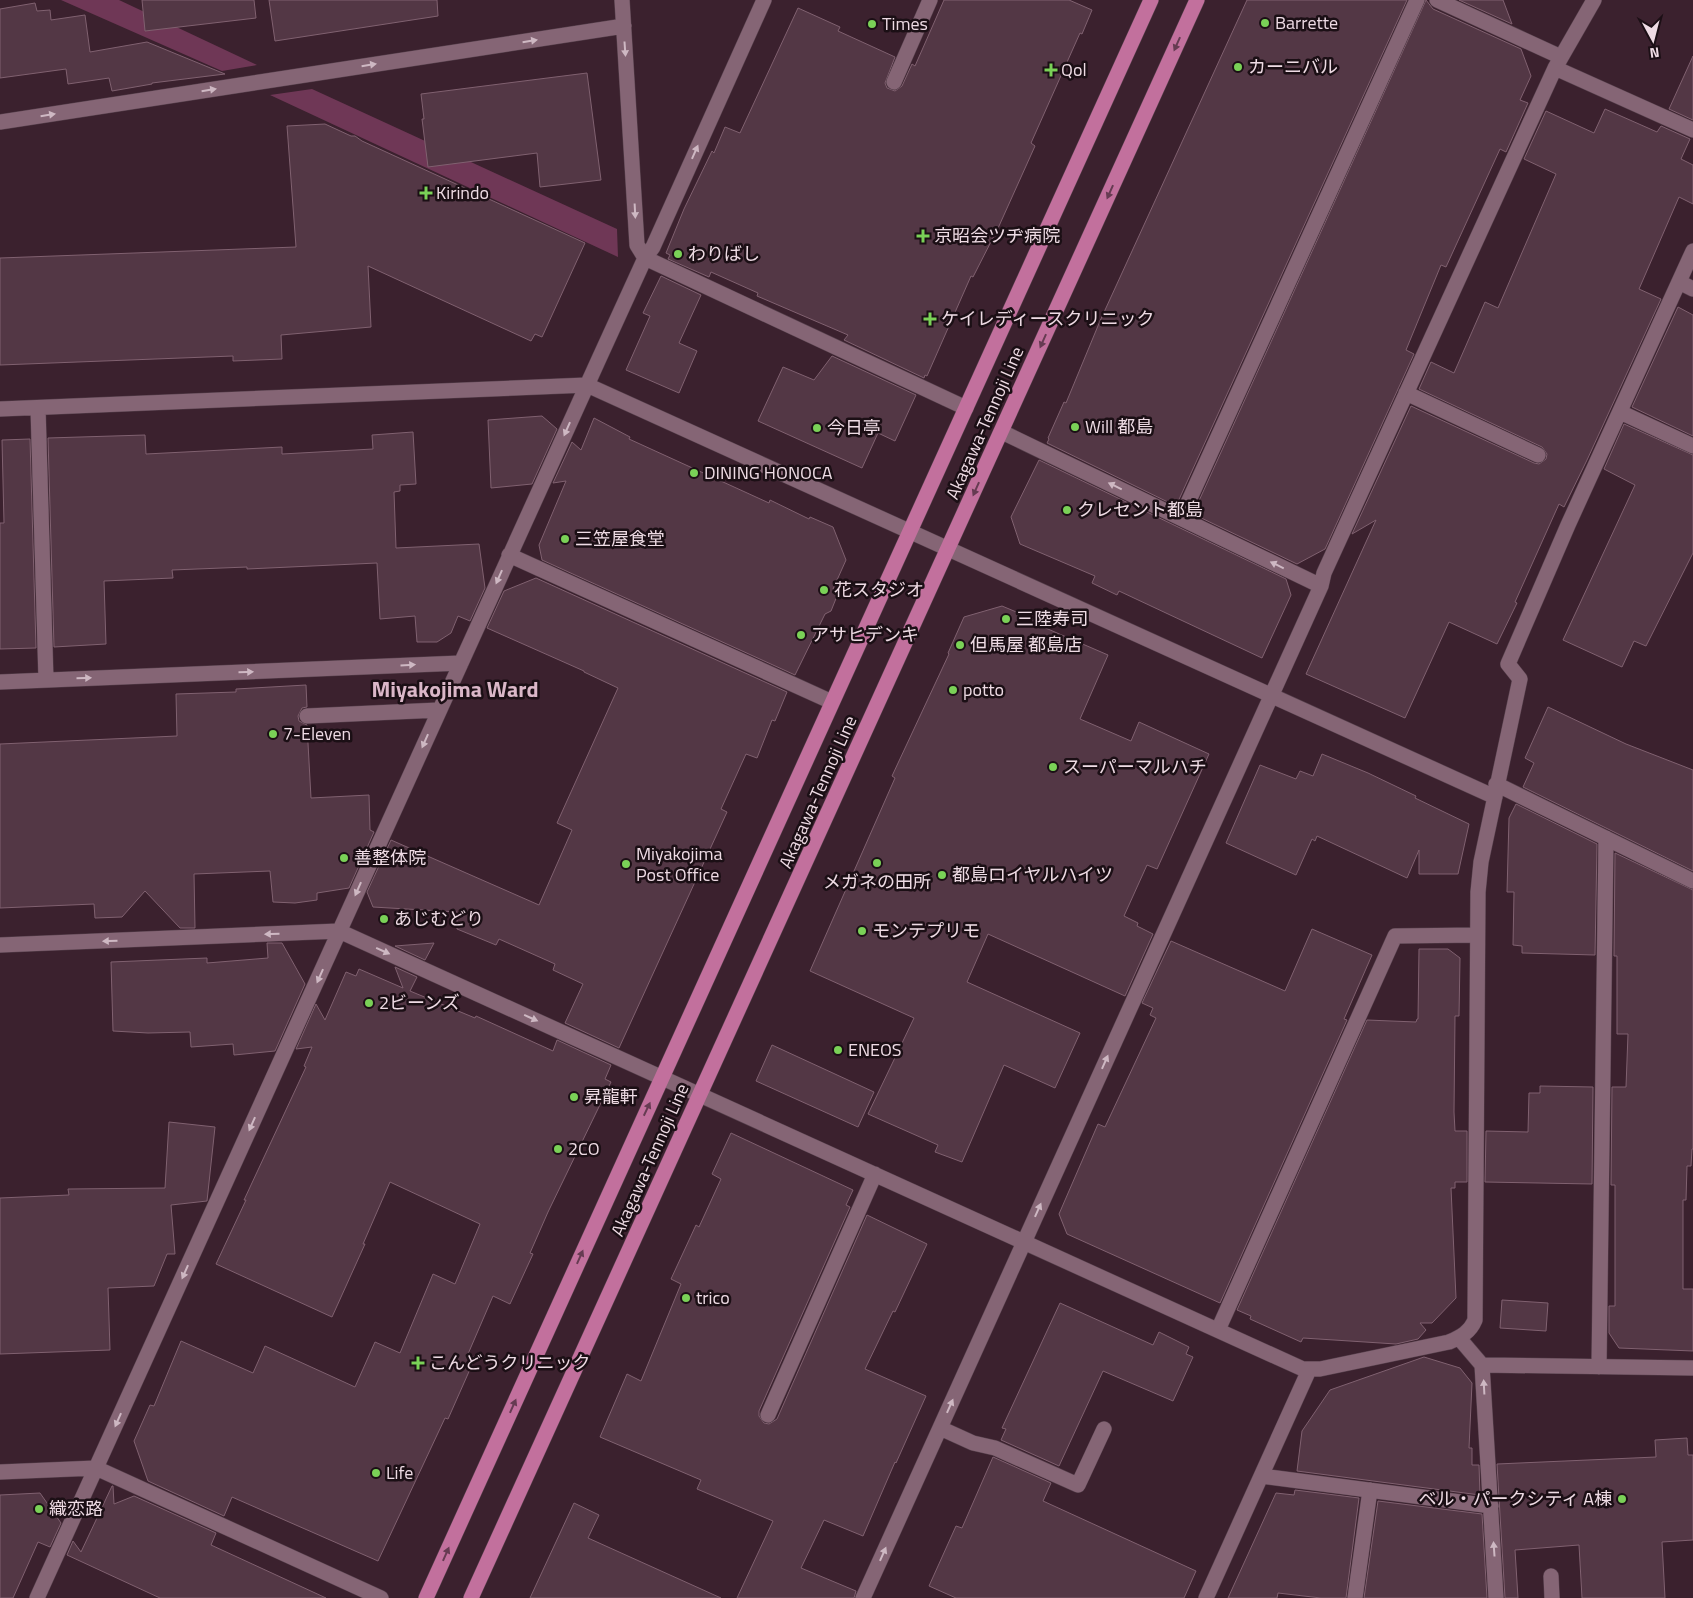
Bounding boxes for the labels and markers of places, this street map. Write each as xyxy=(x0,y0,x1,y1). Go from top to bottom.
place label: Barrette xyxy=(1275,9,1338,36)
place label: Times xyxy=(882,10,928,37)
marker: Barrette xyxy=(1259,17,1271,29)
marker: Times xyxy=(866,18,878,30)
place label: カーニバル xyxy=(1248,53,1338,80)
place label: Qol xyxy=(1061,56,1087,83)
marker: カーニバル xyxy=(1232,61,1244,73)
marker: Qol xyxy=(1045,64,1057,76)
place label: Kirindo xyxy=(436,179,489,206)
marker: Kirindo xyxy=(420,187,432,199)
place label: 京昭会ツヂ病院 xyxy=(934,222,1060,249)
marker: 京昭会ツヂ病院 xyxy=(916,229,930,243)
place label: わりばし xyxy=(688,240,760,267)
marker: わりばし xyxy=(672,248,684,260)
place label: ケイレディースクリニック xyxy=(941,305,1154,332)
marker: ケイレディースクリニック xyxy=(923,312,937,326)
place label: Will 都島 xyxy=(1085,413,1153,440)
place label: 今日亭 xyxy=(827,414,881,441)
marker: Will 都島 xyxy=(1069,421,1081,433)
marker: 今日亭 xyxy=(811,422,823,434)
place label: DINING HONOCA xyxy=(704,459,833,486)
marker: DINING HONOCA xyxy=(688,467,700,479)
place label: クレセント都島 xyxy=(1077,496,1203,523)
marker: クレセント都島 xyxy=(1061,504,1073,516)
place label: 三笠屋食堂 xyxy=(575,525,665,552)
marker: 三笠屋食堂 xyxy=(559,533,571,545)
place label: 花スタジオ xyxy=(834,576,924,603)
marker: 花スタジオ xyxy=(818,584,830,596)
place label: 三陸寿司 xyxy=(1016,605,1088,632)
marker: 三陸寿司 xyxy=(1000,613,1012,625)
place label: アサヒデンキ xyxy=(811,621,919,648)
marker: アサヒデンキ xyxy=(795,629,807,641)
place label: 但馬屋 都島店 xyxy=(970,631,1082,658)
marker: 但馬屋 都島店 xyxy=(954,639,966,651)
place label: potto xyxy=(963,676,1004,703)
marker: potto xyxy=(947,684,959,696)
place label: 7-Eleven xyxy=(283,720,351,747)
marker: 7-Eleven xyxy=(267,728,279,740)
place label: スーパーマルハチ xyxy=(1063,753,1207,780)
marker: スーパーマルハチ xyxy=(1047,761,1059,773)
place label: Miyakojima Post Office xyxy=(636,840,722,888)
place label: 善整体院 xyxy=(354,844,426,871)
marker: 善整体院 xyxy=(338,852,350,864)
marker: メガネの田所 xyxy=(871,857,883,869)
marker: Miyakojima Post Office xyxy=(620,858,632,870)
place label: 都島ロイヤルハイツ xyxy=(952,861,1113,888)
place label: メガネの田所 xyxy=(823,868,931,895)
marker: 都島ロイヤルハイツ xyxy=(936,869,948,881)
place label: あじむどり xyxy=(394,905,484,932)
marker: あじむどり xyxy=(378,913,390,925)
place label: モンテプリモ xyxy=(872,917,980,944)
marker: モンテプリモ xyxy=(856,925,868,937)
place label: 2ビーンズ xyxy=(379,989,460,1016)
marker: 2ビーンズ xyxy=(363,997,375,1009)
place label: ENEOS xyxy=(848,1036,902,1063)
marker: ENEOS xyxy=(832,1044,844,1056)
place label: 昇龍軒 xyxy=(584,1083,638,1110)
marker: 昇龍軒 xyxy=(568,1091,580,1103)
place label: 2CO xyxy=(568,1135,600,1162)
marker: 2CO xyxy=(552,1143,564,1155)
place label: trico xyxy=(696,1284,730,1311)
marker: trico xyxy=(680,1292,692,1304)
place label: こんどうクリニック xyxy=(429,1349,590,1376)
marker: こんどうクリニック xyxy=(411,1356,425,1370)
place label: Life xyxy=(386,1459,413,1486)
marker: Life xyxy=(370,1467,382,1479)
place label: ベル・パークシティ A棟 xyxy=(1418,1485,1612,1512)
marker: ベル・パークシティ A棟 xyxy=(1616,1493,1628,1505)
place label: 織恋路 xyxy=(49,1495,103,1522)
marker: 織恋路 xyxy=(33,1503,45,1515)

